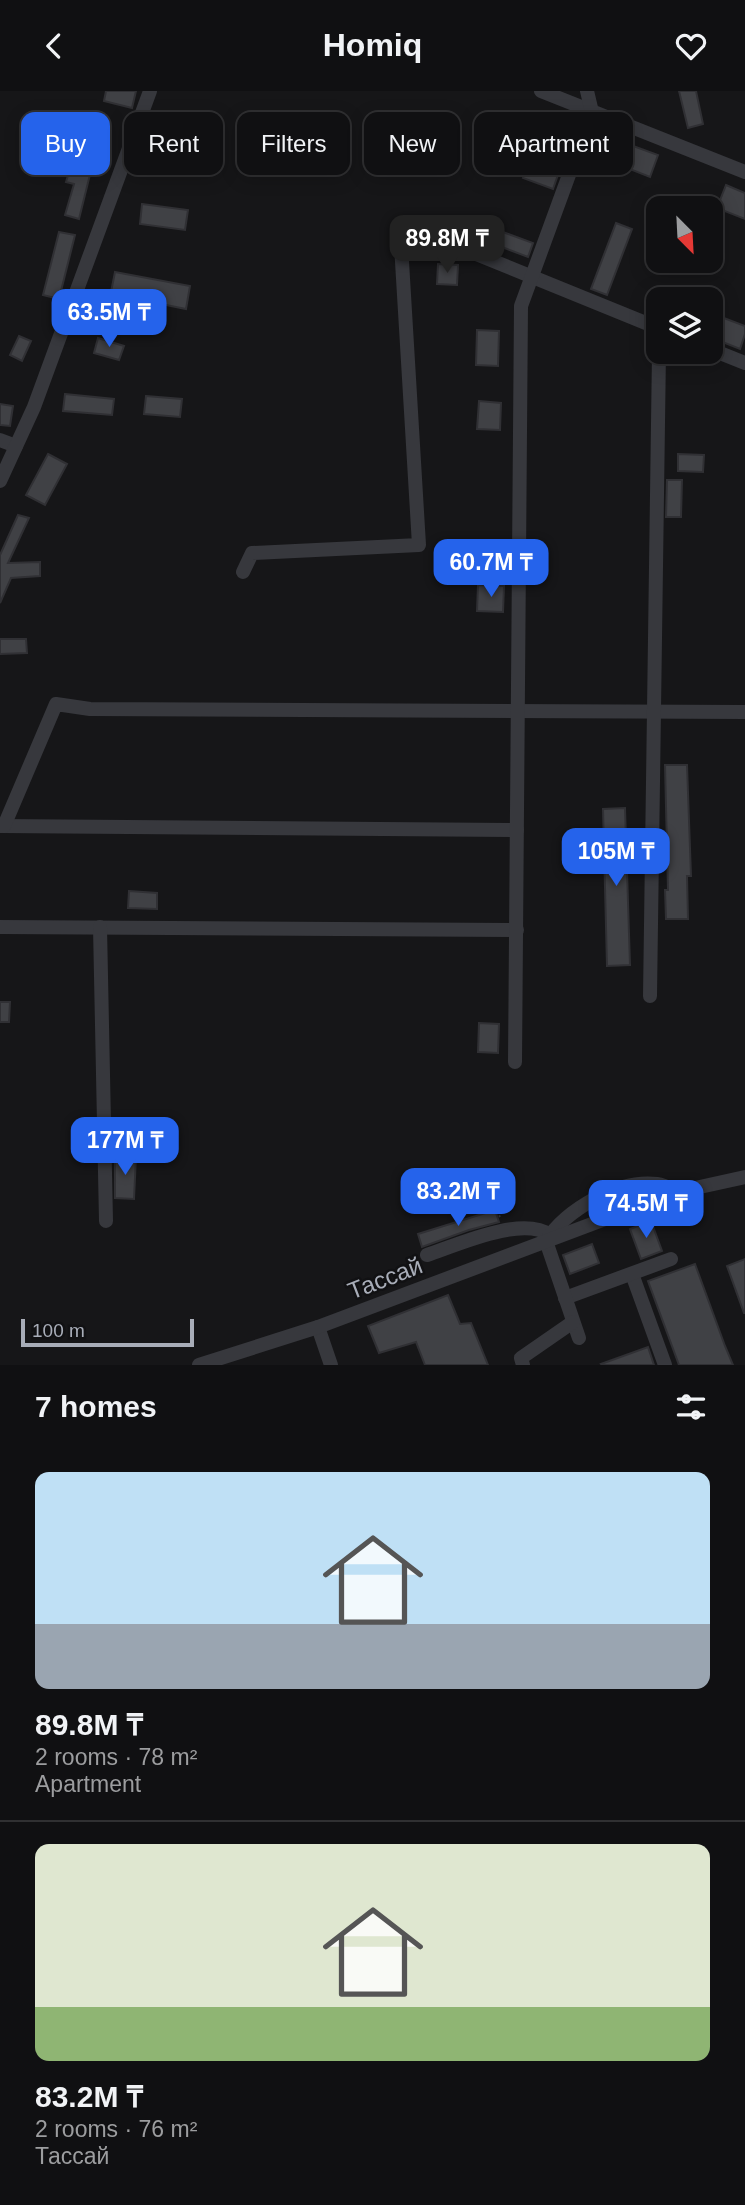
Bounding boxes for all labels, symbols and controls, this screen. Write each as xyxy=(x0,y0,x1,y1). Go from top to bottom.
icon: back xyxy=(35,27,73,65)
text: Homiq xyxy=(323,27,422,63)
icon: heart xyxy=(672,27,710,65)
chip: Buy xyxy=(21,112,110,175)
chip: Rent xyxy=(124,112,223,175)
chip: Filters xyxy=(237,112,350,175)
chip: New xyxy=(364,112,460,175)
chip: Apartment xyxy=(474,112,633,175)
north arrow xyxy=(646,196,723,273)
map controls xyxy=(646,196,723,364)
pin: 89.8M ₸ xyxy=(382,215,512,275)
text: 89.8M ₸ xyxy=(406,225,488,251)
button: layers xyxy=(646,287,723,364)
pin: 63.5M ₸ xyxy=(44,289,174,349)
text: 63.5M ₸ xyxy=(68,299,150,325)
pin: 60.7M ₸ xyxy=(426,539,556,599)
text: 60.7M ₸ xyxy=(450,549,532,575)
pin: 105M ₸ xyxy=(559,829,673,888)
text: 105M ₸ xyxy=(578,838,654,864)
pin: 177M ₸ xyxy=(68,1117,182,1177)
text: 177M ₸ xyxy=(87,1127,163,1153)
pin: 83.2M ₸ xyxy=(393,1169,523,1228)
text: 83.2M ₸ xyxy=(417,1178,499,1204)
pin: 74.5M ₸ xyxy=(581,1181,711,1240)
text: 74.5M ₸ xyxy=(605,1190,687,1216)
street label: Тассай xyxy=(344,1251,426,1305)
scale bar xyxy=(21,1316,194,1348)
text: 100 m xyxy=(32,1320,85,1341)
icon: filters xyxy=(672,1388,710,1426)
text: 7 homes xyxy=(35,1390,157,1423)
icon: home xyxy=(310,1517,436,1643)
text: 89.8M ₸ xyxy=(35,1708,143,1741)
text: 2 rooms · 78 m² xyxy=(35,1744,197,1770)
text: Apartment xyxy=(35,1771,141,1797)
icon: home xyxy=(310,1889,436,2015)
text: 83.2M ₸ xyxy=(35,2080,143,2113)
text: 2 rooms · 76 m² xyxy=(35,2116,197,2142)
text: Тассай xyxy=(35,2143,109,2169)

